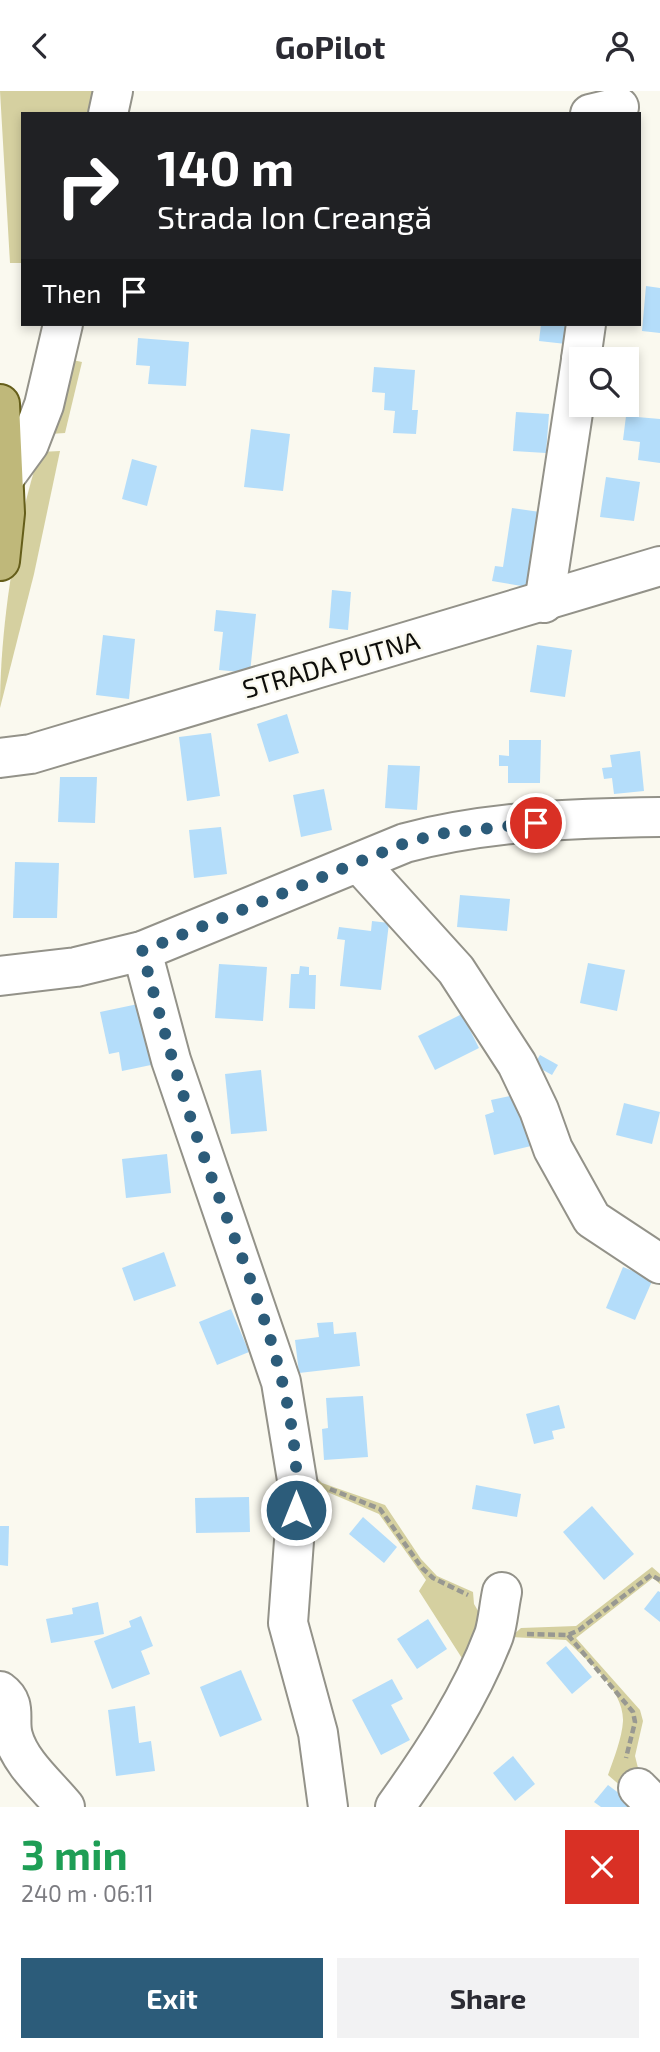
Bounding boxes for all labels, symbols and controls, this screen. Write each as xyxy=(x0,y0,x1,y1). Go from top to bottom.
icon: back xyxy=(21,27,59,65)
text: GoPilot xyxy=(275,27,385,65)
icon: person xyxy=(601,27,639,65)
text: 140 m xyxy=(157,137,294,196)
icon: right xyxy=(42,140,133,231)
text: Strada Ion Creangă xyxy=(157,197,432,235)
icon: arrive xyxy=(115,273,153,311)
text: Then xyxy=(42,277,101,308)
map controls xyxy=(569,347,639,417)
button: search xyxy=(569,347,639,417)
street label: STRADA PUTNA xyxy=(239,623,423,704)
pin xyxy=(506,793,566,853)
icon: arrive xyxy=(517,804,555,842)
position arrow xyxy=(259,1473,333,1547)
text: 3 min xyxy=(21,1828,128,1878)
button: close xyxy=(565,1830,639,1904)
text: 240 m · 06:11 xyxy=(21,1879,154,1907)
button: Exit xyxy=(21,1958,323,2038)
button: Share xyxy=(337,1958,639,2038)

